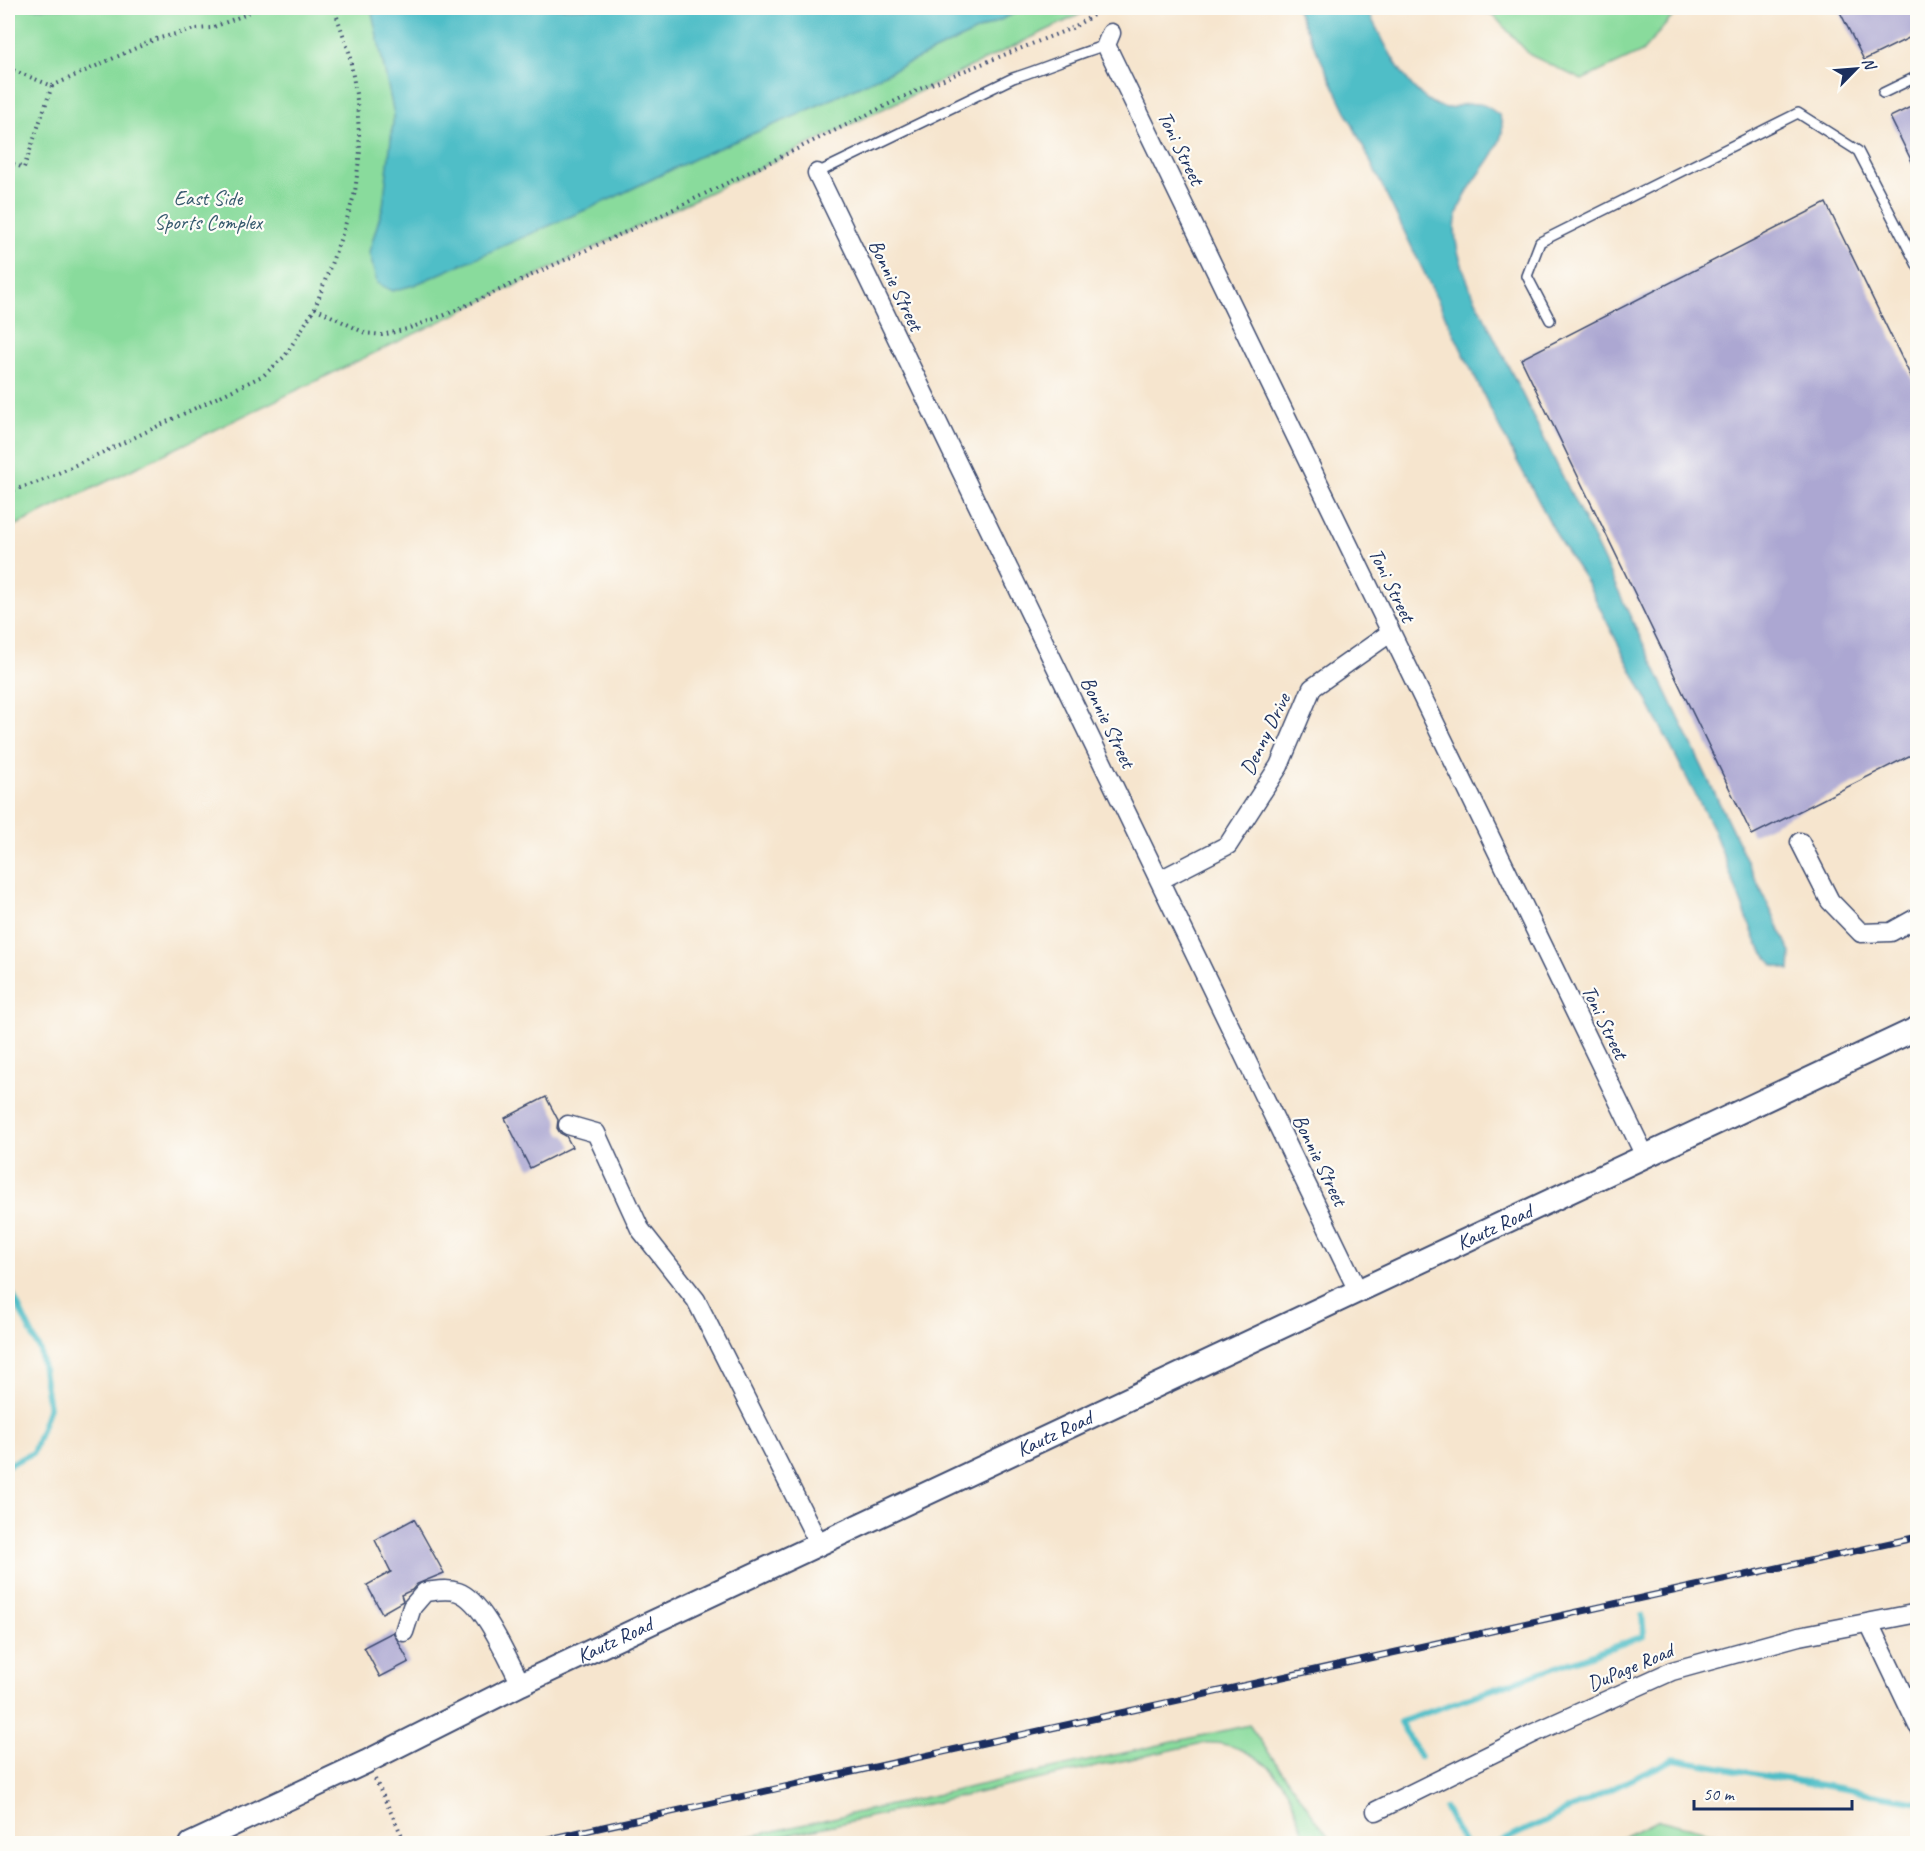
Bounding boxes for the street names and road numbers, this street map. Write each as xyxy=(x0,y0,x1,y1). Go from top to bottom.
street label: Toni Street xyxy=(1152,107,1211,191)
street label: Bonnie Street xyxy=(863,235,930,337)
street label: Toni Street xyxy=(1363,544,1422,628)
street label: Bonnie Street xyxy=(1075,672,1142,774)
street label: Denny Drive xyxy=(1234,688,1296,779)
street label: Toni Street xyxy=(1576,981,1635,1065)
street label: Bonnie Street xyxy=(1287,1110,1354,1212)
street label: Kautz Road xyxy=(1452,1197,1539,1256)
street label: Kautz Road xyxy=(1012,1403,1099,1462)
street label: Kautz Road xyxy=(572,1610,659,1669)
street label: DuPage Road xyxy=(1583,1636,1680,1697)

